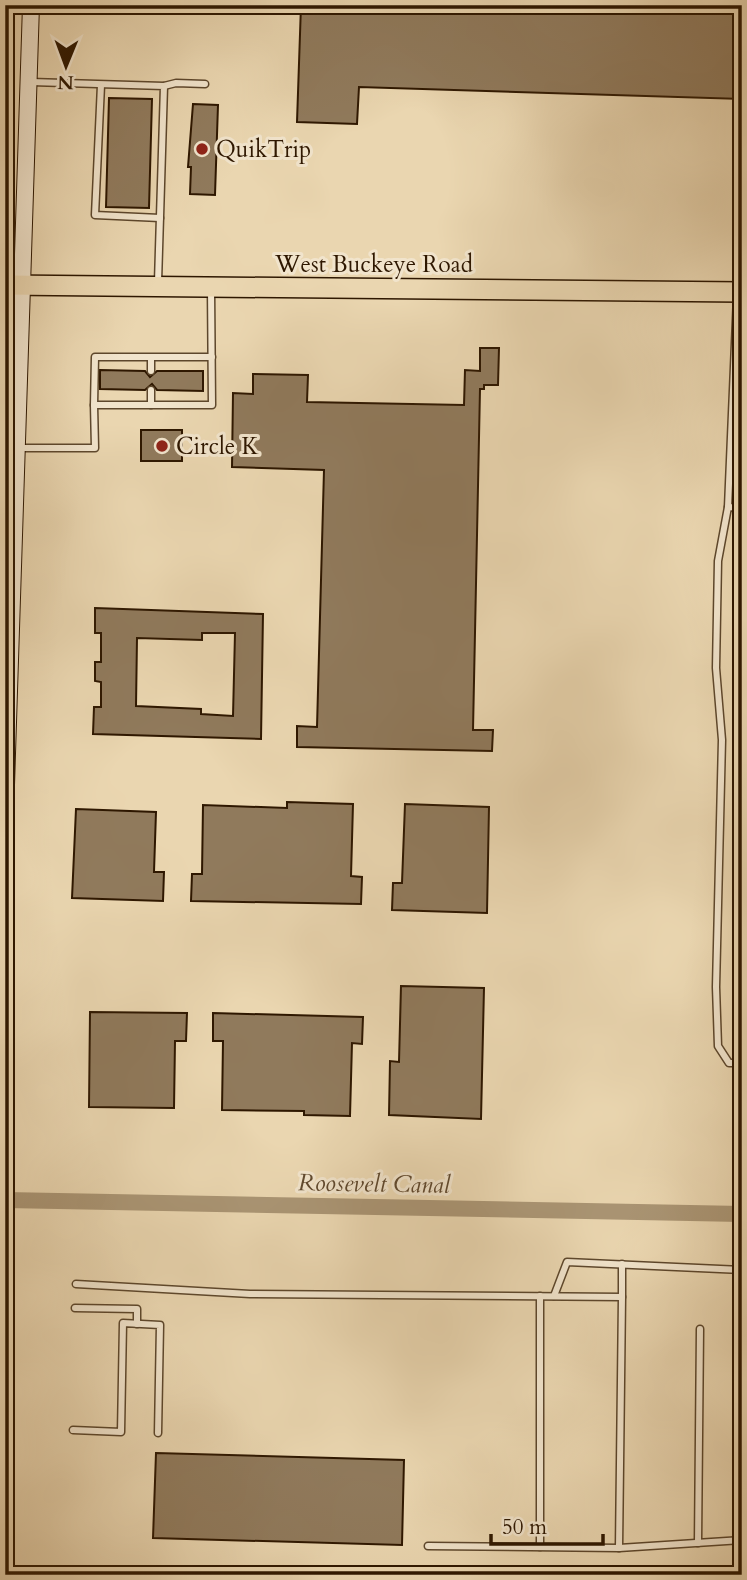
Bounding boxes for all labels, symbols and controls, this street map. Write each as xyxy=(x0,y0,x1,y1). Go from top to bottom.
north arrow xyxy=(32,32,102,102)
text: N xyxy=(57,69,74,95)
place label: QuikTrip xyxy=(216,134,311,165)
marker: QuikTrip xyxy=(194,141,210,157)
street label: West Buckeye Road xyxy=(274,249,474,280)
place label: Circle K xyxy=(176,431,259,462)
marker: Circle K xyxy=(154,438,170,454)
water label: Roosevelt Canal xyxy=(298,1166,452,1202)
scale bar xyxy=(491,1503,604,1547)
text: 50 m xyxy=(502,1513,547,1542)

